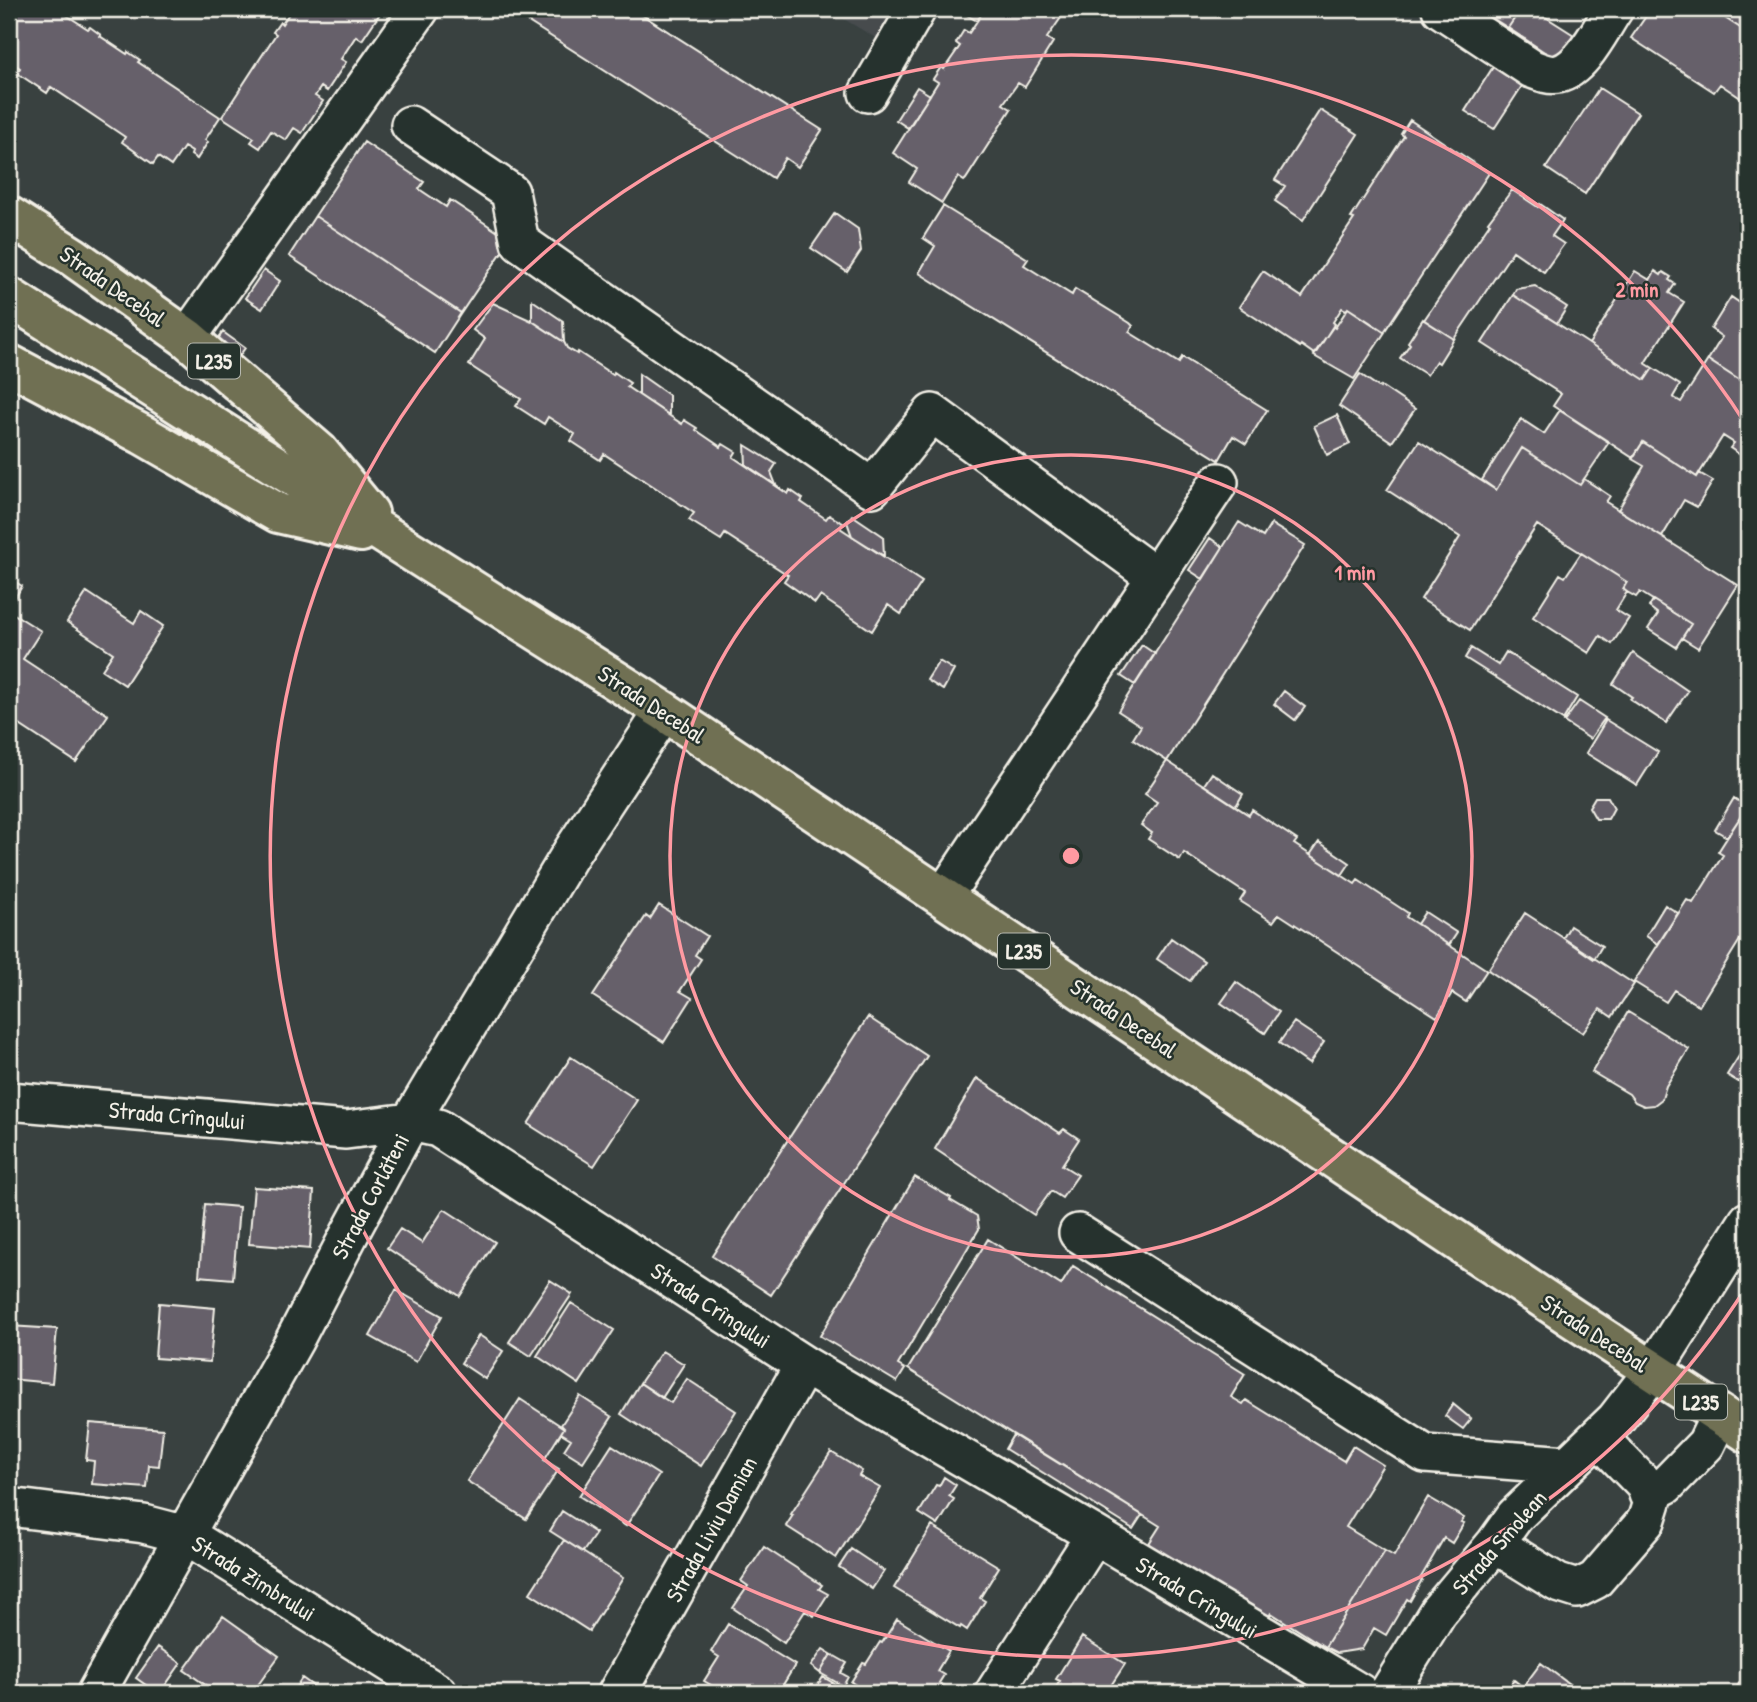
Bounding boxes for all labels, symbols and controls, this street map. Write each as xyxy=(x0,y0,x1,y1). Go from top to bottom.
street label: Strada Decebal xyxy=(54,238,173,334)
text: 2 min xyxy=(1615,275,1659,304)
road number: L235 xyxy=(188,344,240,378)
text: 1 min xyxy=(1335,558,1375,587)
street label: Strada Decebal xyxy=(592,658,712,751)
centre of rings xyxy=(1059,844,1083,868)
road number: L235 xyxy=(998,934,1050,968)
street label: Strada Decebal xyxy=(1065,971,1184,1066)
street label: Strada Crîngului xyxy=(108,1094,246,1136)
street label: Strada Corlăteni xyxy=(324,1128,416,1264)
street label: Strada Crîngului xyxy=(645,1255,777,1355)
street label: Strada Decebal xyxy=(1535,1287,1655,1380)
road number: L235 xyxy=(1675,1384,1727,1420)
street label: Strada Liviu Damian xyxy=(658,1451,764,1607)
street label: Strada Smolean xyxy=(1445,1483,1553,1601)
street label: Strada Zimbrului xyxy=(186,1528,322,1628)
street label: Strada Crîngului xyxy=(1131,1549,1263,1645)

